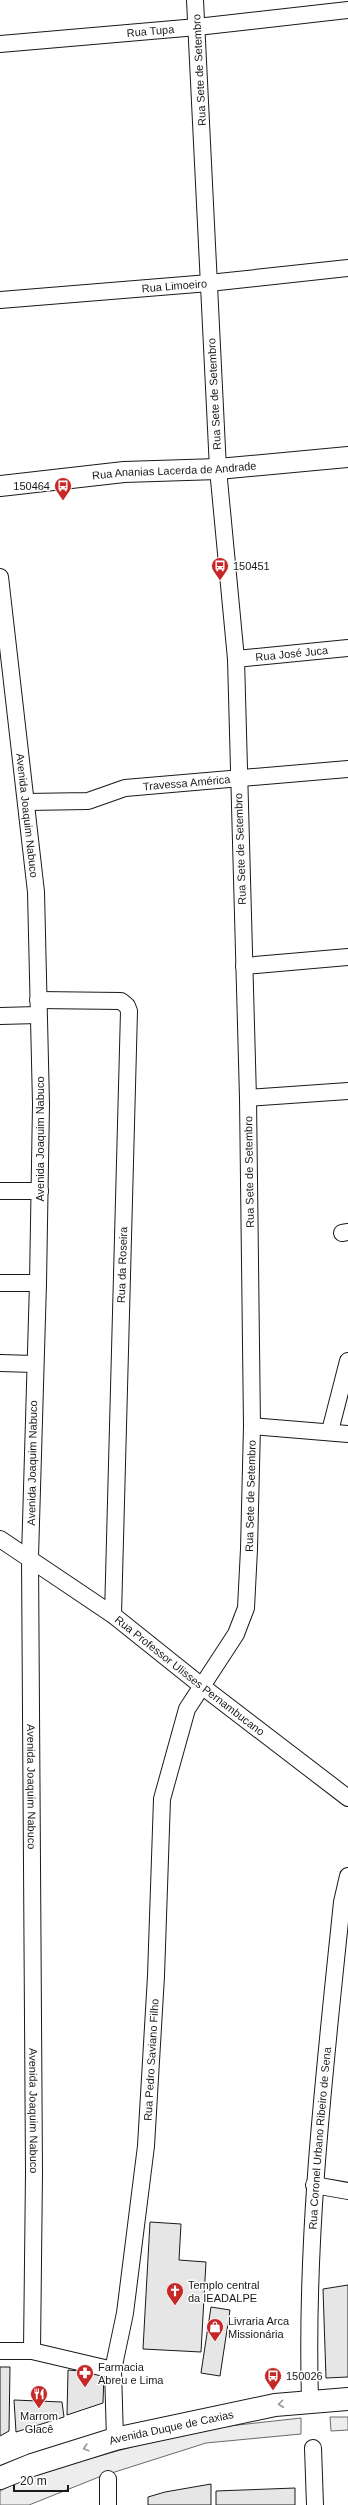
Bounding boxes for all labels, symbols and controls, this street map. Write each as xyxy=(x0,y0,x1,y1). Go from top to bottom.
street label: Rua Sete de Setembro xyxy=(190,14,208,126)
street label: Rua Tupa xyxy=(126,23,176,39)
street label: Rua Limoeiro xyxy=(141,277,208,294)
street label: Rua Sete de Setembro xyxy=(205,338,223,450)
street label: Rua Ananias Lacerda de Andrade xyxy=(91,459,257,482)
bus stop icon: 150464 xyxy=(53,476,73,501)
place label: 150464 xyxy=(13,480,50,492)
bus stop icon: 150451 xyxy=(210,556,230,581)
place label: 150451 xyxy=(233,560,270,572)
street label: Rua José Juca xyxy=(255,644,329,663)
street label: Avenida Joaquim Nabuco xyxy=(14,753,40,878)
street label: Travessa América xyxy=(142,773,232,792)
street label: Rua Sete de Setembro xyxy=(232,793,248,905)
street label: Avenida Joaquim Nabuco xyxy=(34,1076,46,1202)
street label: Rua Sete de Setembro xyxy=(242,1116,256,1228)
street label: Rua da Roseira xyxy=(115,1226,129,1303)
street label: Avenida Joaquim Nabuco xyxy=(25,1400,39,1526)
street label: Rua Sete de Setembro xyxy=(243,1440,258,1552)
street label: Rua Professor Ulisses Pernambucano xyxy=(113,1613,267,1738)
street label: Avenida Joaquim Nabuco xyxy=(25,1724,38,1849)
street label: Rua Pedro Saviano Filho xyxy=(141,1998,161,2121)
street label: Rua Coronel Urbano Ribeiro de Sena xyxy=(307,2046,333,2230)
street label: Avenida Joaquim Nabuco xyxy=(27,2048,40,2173)
place label: Templo central da IEADALPE xyxy=(188,2279,260,2304)
church icon: Templo central da IEADALPE xyxy=(165,2281,185,2306)
place label: Livraria Arca Missionária xyxy=(228,2315,290,2340)
shop icon: Livraria Arca Missionária xyxy=(205,2317,225,2342)
place label: Farmacia Abreu e Lima xyxy=(98,2361,164,2386)
pharmacy icon: Farmacia Abreu e Lima xyxy=(75,2363,95,2388)
bus stop icon: 150026 xyxy=(263,2366,283,2391)
place label: 150026 xyxy=(286,2370,323,2382)
restaurant icon: Marrom Glacê xyxy=(29,2384,49,2409)
one-way arrow xyxy=(278,2400,284,2409)
street label: Avenida Duque de Caxias xyxy=(107,2408,235,2447)
place label: Marrom Glacê xyxy=(20,2410,58,2435)
one-way arrow xyxy=(83,2443,90,2452)
scale bar xyxy=(14,2467,68,2493)
text: 20 m xyxy=(20,2474,47,2488)

